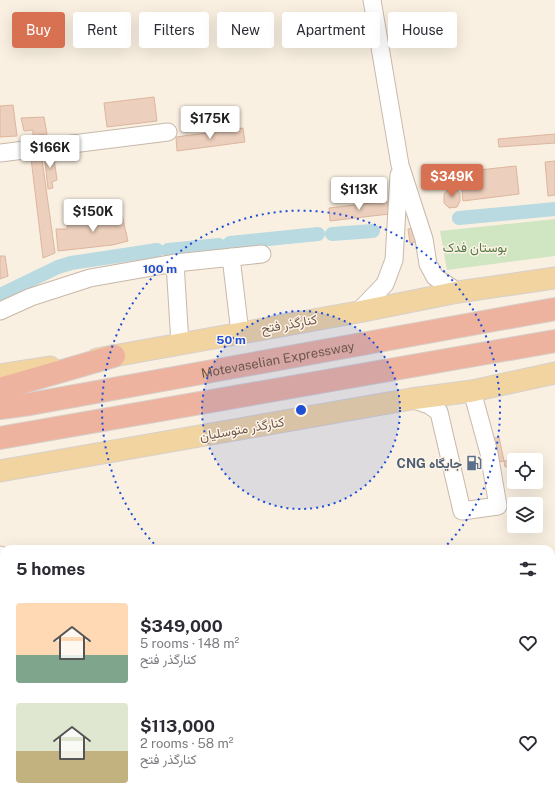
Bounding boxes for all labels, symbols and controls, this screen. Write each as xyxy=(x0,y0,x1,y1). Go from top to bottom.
chip: Buy xyxy=(12,12,65,48)
chip: Rent xyxy=(73,12,131,48)
chip: Filters xyxy=(139,12,209,48)
chip: New xyxy=(217,12,274,48)
chip: Apartment xyxy=(282,12,380,48)
chip: House xyxy=(388,12,457,48)
pin: $175K xyxy=(182,106,238,140)
text: $175K xyxy=(190,111,230,126)
pin: $166K xyxy=(22,135,78,169)
text: $166K xyxy=(30,140,70,155)
pin: $349K xyxy=(424,164,480,198)
text: $349K xyxy=(430,169,474,184)
pin: $113K xyxy=(331,177,387,211)
text: $113K xyxy=(340,182,378,197)
pin: $150K xyxy=(65,199,121,233)
text: $150K xyxy=(73,204,113,219)
park label: بوستان فدک xyxy=(443,240,507,256)
text: 100 m xyxy=(143,262,177,276)
street label: کنارگذر فتح xyxy=(260,312,319,338)
text: 50 m xyxy=(216,333,246,347)
street label: Motevaselian Expressway xyxy=(200,338,356,380)
centre of rings xyxy=(294,403,308,417)
street label: کنارگذر متوسلیان xyxy=(198,414,286,445)
map controls xyxy=(507,453,543,533)
button: locate xyxy=(507,453,543,489)
fuel station icon: CNG جایگاه xyxy=(465,454,483,472)
place label: CNG جایگاه xyxy=(397,456,462,471)
button: layers xyxy=(507,497,543,533)
icon: filters xyxy=(517,558,539,580)
text: 5 homes xyxy=(16,559,85,579)
text: $349,000 xyxy=(140,616,223,636)
icon: home xyxy=(48,619,96,667)
icon: heart xyxy=(517,632,539,654)
text: 5 rooms · 148 m² xyxy=(140,636,239,651)
text: کنارگذر فتح xyxy=(140,652,197,667)
text: $113,000 xyxy=(140,716,215,736)
icon: home xyxy=(48,719,96,767)
icon: heart xyxy=(517,732,539,754)
text: 2 rooms · 58 m² xyxy=(140,736,233,751)
text: کنارگذر فتح xyxy=(140,752,197,767)

